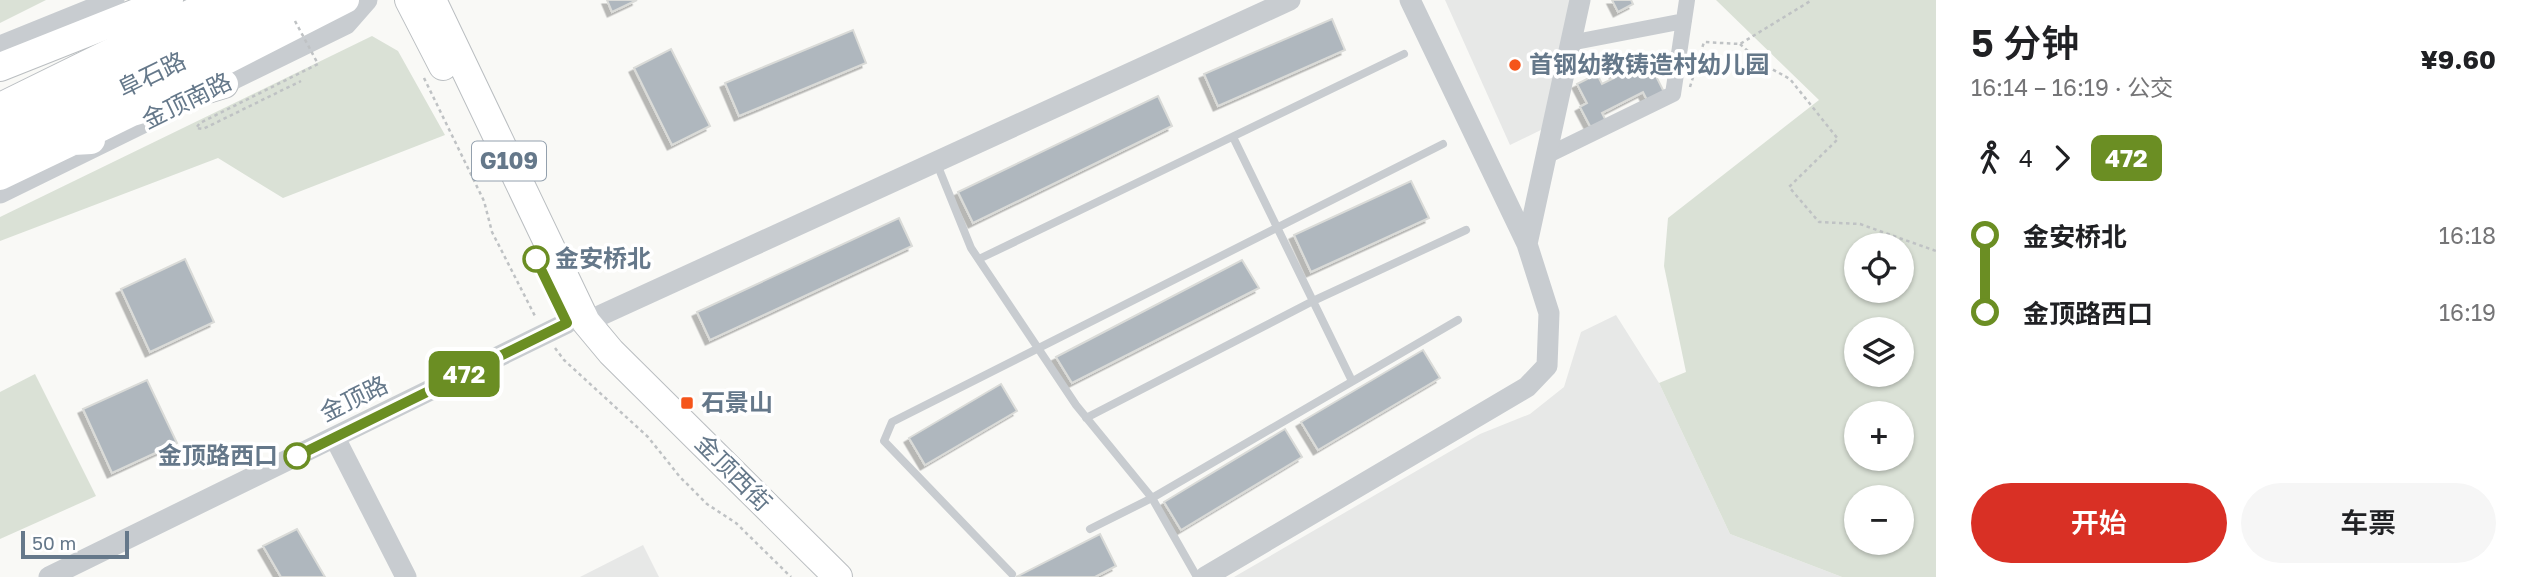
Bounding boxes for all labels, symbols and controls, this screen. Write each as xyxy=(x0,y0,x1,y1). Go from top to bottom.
text: 5 分钟 xyxy=(1971,20,2079,65)
text: ¥9.60 xyxy=(2421,44,2496,75)
street label: 阜石路 xyxy=(113,45,190,102)
place label: 首钢幼教铸造村幼儿园 xyxy=(1529,49,1769,78)
marker: 首钢幼教铸造村幼儿园 xyxy=(1507,57,1523,73)
street label: 金顶南路 xyxy=(137,66,236,134)
text: 16:14 – 16:19 · 公交 xyxy=(1971,73,2173,101)
icon: walk xyxy=(1971,139,2009,177)
icon: forward xyxy=(2043,139,2081,177)
road number: G109 xyxy=(472,142,546,180)
text: 472 xyxy=(2105,143,2148,172)
text: 4 xyxy=(2019,144,2033,172)
text: 金安桥北 xyxy=(2023,221,2127,252)
text: 16:18 xyxy=(2439,221,2496,249)
map controls xyxy=(1844,233,1914,555)
button: locate xyxy=(1844,233,1914,303)
place label: 金安桥北 xyxy=(555,243,651,272)
marker: 金安桥北 xyxy=(523,246,549,272)
text: 金顶路西口 xyxy=(2023,298,2153,329)
text: 16:19 xyxy=(2439,298,2496,326)
button: layers xyxy=(1844,317,1914,387)
line badge: 472 xyxy=(424,351,504,397)
text: 472 xyxy=(443,359,485,388)
street label: 金顶路 xyxy=(315,369,392,426)
place label: 石景山 xyxy=(701,387,773,416)
marker: 石景山 xyxy=(679,395,695,411)
button: + xyxy=(1844,401,1914,471)
street label: 金顶西街 xyxy=(690,428,778,516)
place label: 金顶路西口 xyxy=(158,440,278,469)
marker: 金顶路西口 xyxy=(284,443,310,469)
button: 开始 xyxy=(1971,483,2227,563)
button: 车票 xyxy=(2241,483,2496,563)
button: − xyxy=(1844,485,1914,555)
scale bar xyxy=(21,528,130,560)
text: 50 m xyxy=(32,531,76,554)

